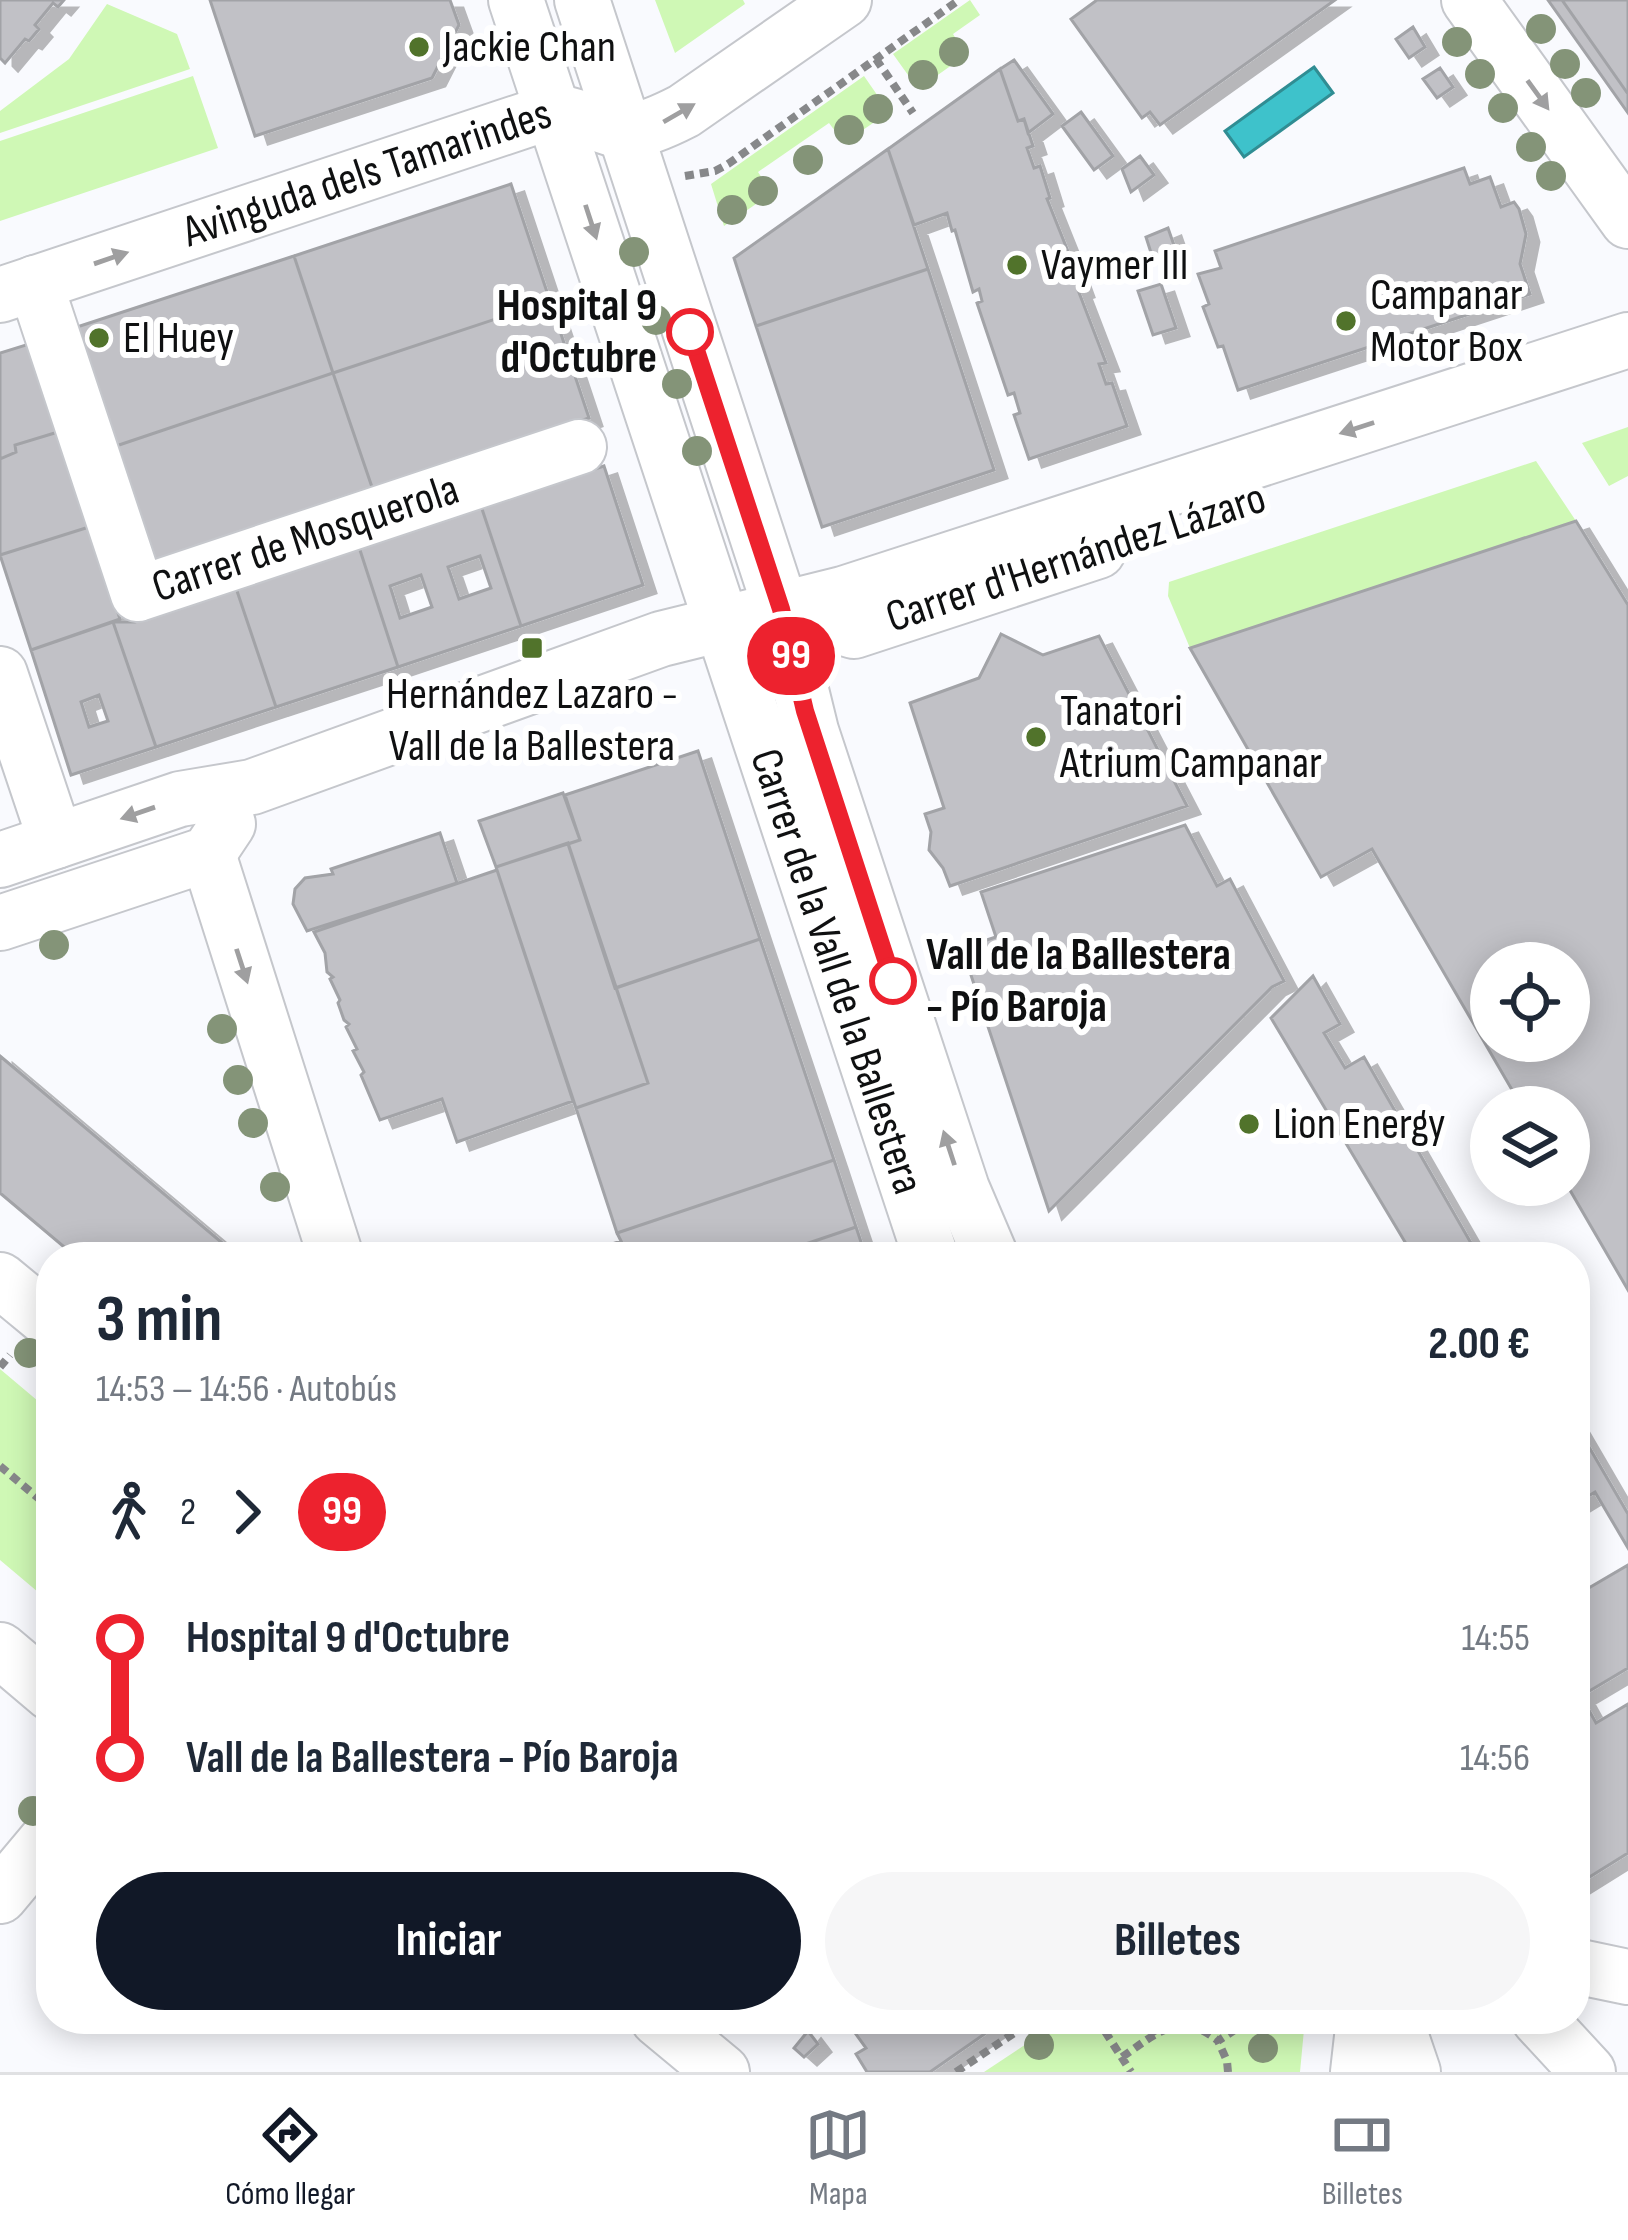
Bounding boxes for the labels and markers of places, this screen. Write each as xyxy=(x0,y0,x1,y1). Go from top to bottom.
place label: Jackie Chan xyxy=(442,20,616,75)
marker: Jackie Chan xyxy=(406,34,432,60)
place label: Vaymer III xyxy=(1041,238,1189,293)
marker: Vaymer III xyxy=(1004,252,1030,278)
place label: Campanar Motor Box xyxy=(1370,268,1523,375)
place label: Hospital 9 d'Octubre xyxy=(497,279,657,386)
marker: Campanar Motor Box xyxy=(1333,308,1359,334)
marker: Hospital 9 d'Octubre xyxy=(668,310,712,354)
place label: El Huey xyxy=(123,311,234,366)
marker: El Huey xyxy=(86,325,112,351)
marker: Hernández Lazaro - Vall de la Ballestera xyxy=(519,635,545,661)
place label: Hernández Lazaro - Vall de la Ballestera xyxy=(386,667,678,774)
place label: Tanatori Atrium Campanar xyxy=(1059,684,1322,791)
marker: Tanatori Atrium Campanar xyxy=(1023,724,1049,750)
place label: Vall de la Ballestera - Pío Baroja xyxy=(926,928,1231,1035)
marker: Vall de la Ballestera - Pío Baroja xyxy=(871,959,915,1003)
place label: Lion Energy xyxy=(1273,1097,1445,1152)
marker: Lion Energy xyxy=(1236,1111,1262,1137)

